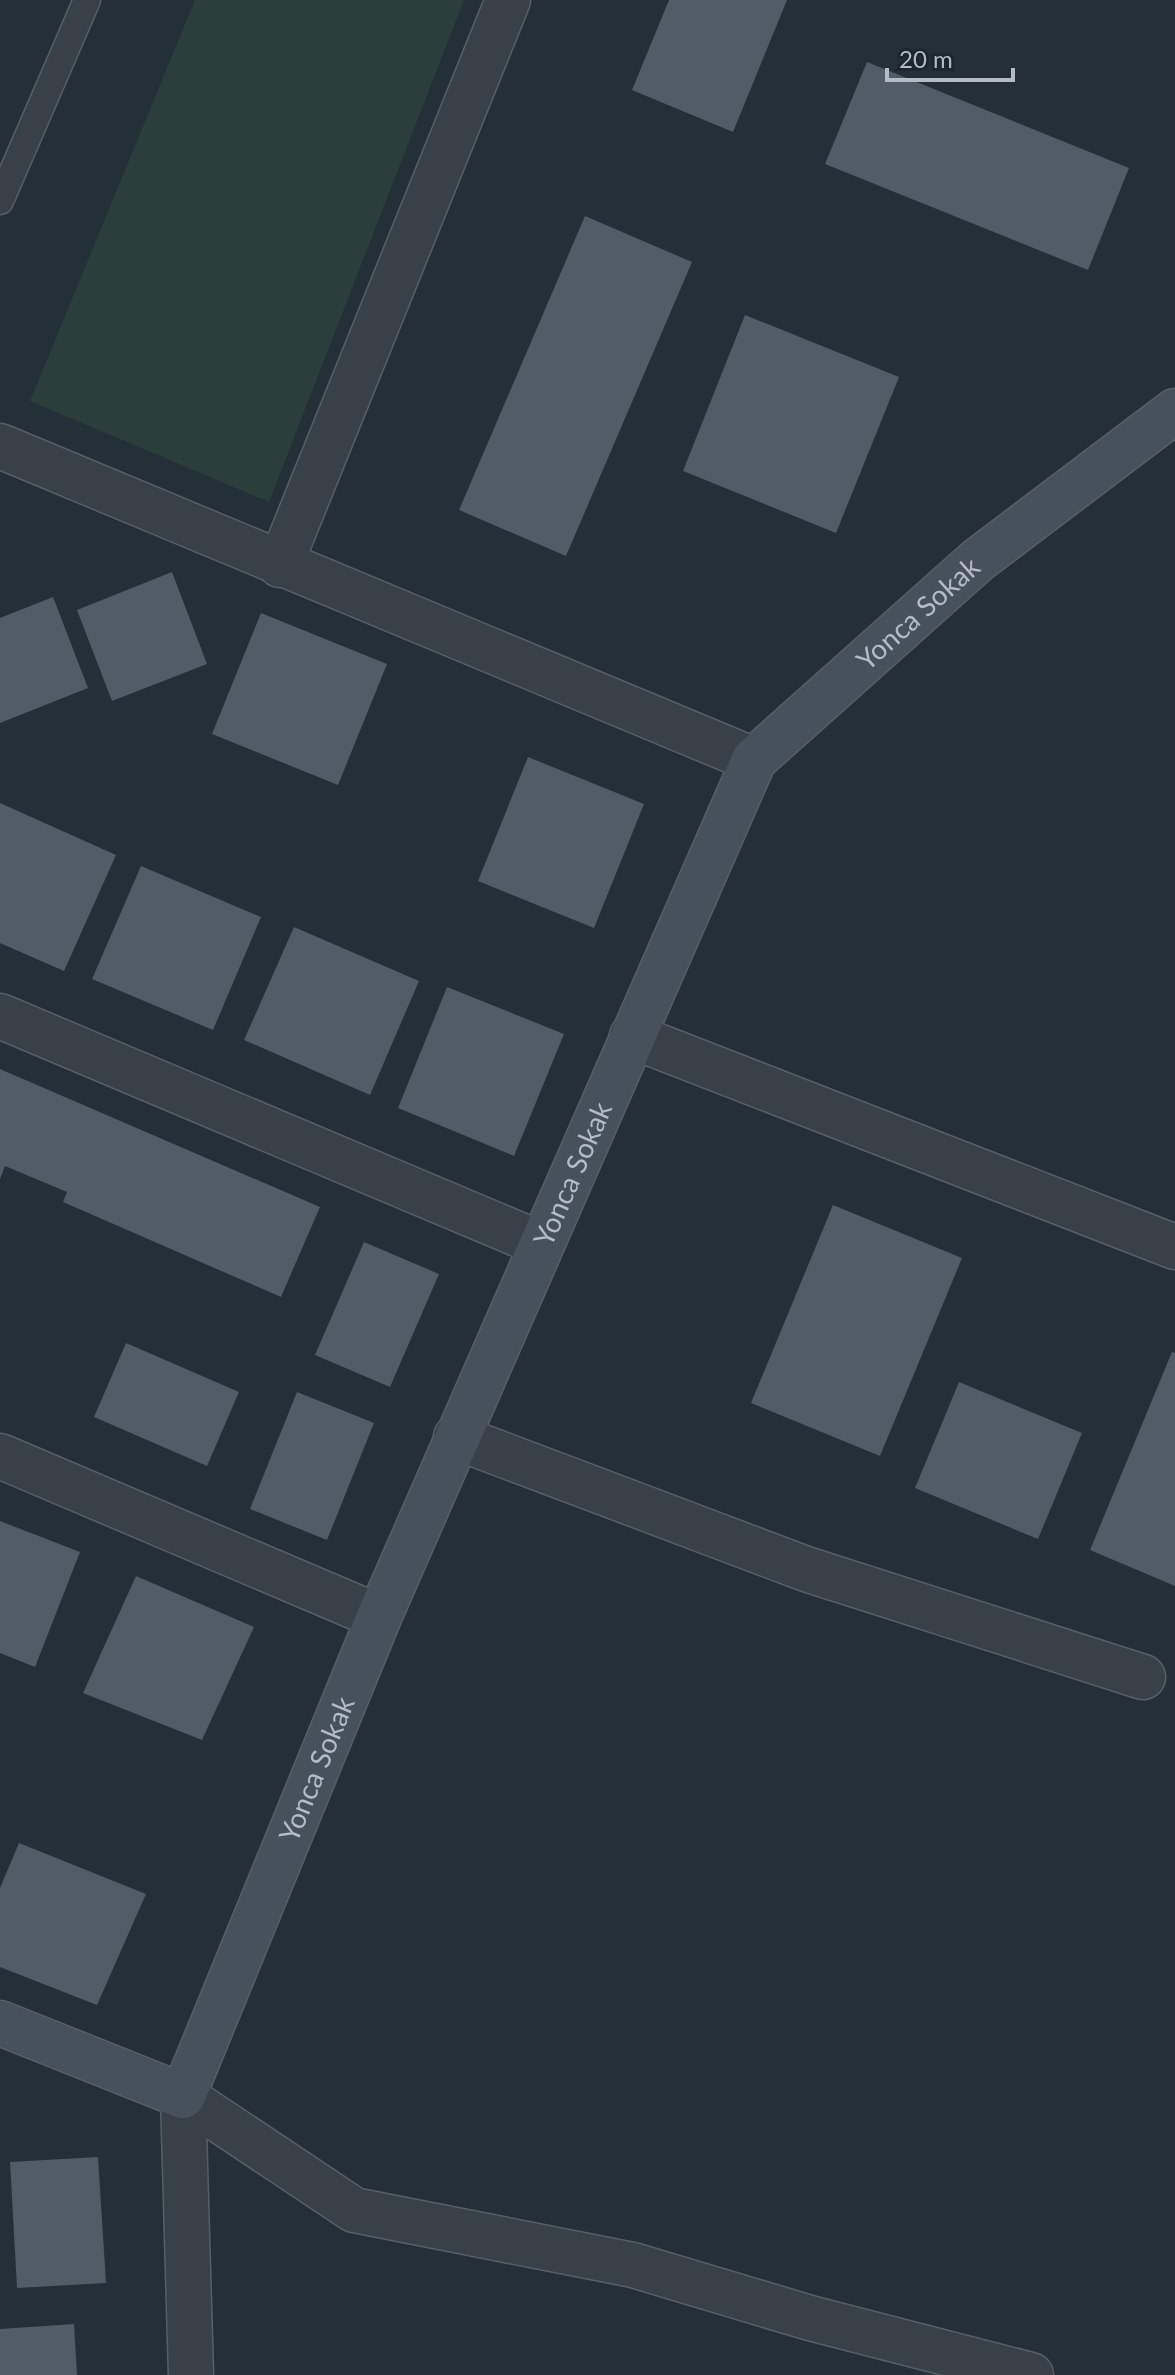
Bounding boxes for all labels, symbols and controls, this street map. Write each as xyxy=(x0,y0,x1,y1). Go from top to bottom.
scale bar xyxy=(887,32,1013,82)
text: 20 m xyxy=(899,44,953,73)
street label: Yonca Sokak xyxy=(849,548,987,677)
street label: Yonca Sokak xyxy=(525,1096,619,1251)
street label: Yonca Sokak xyxy=(271,1691,361,1847)

